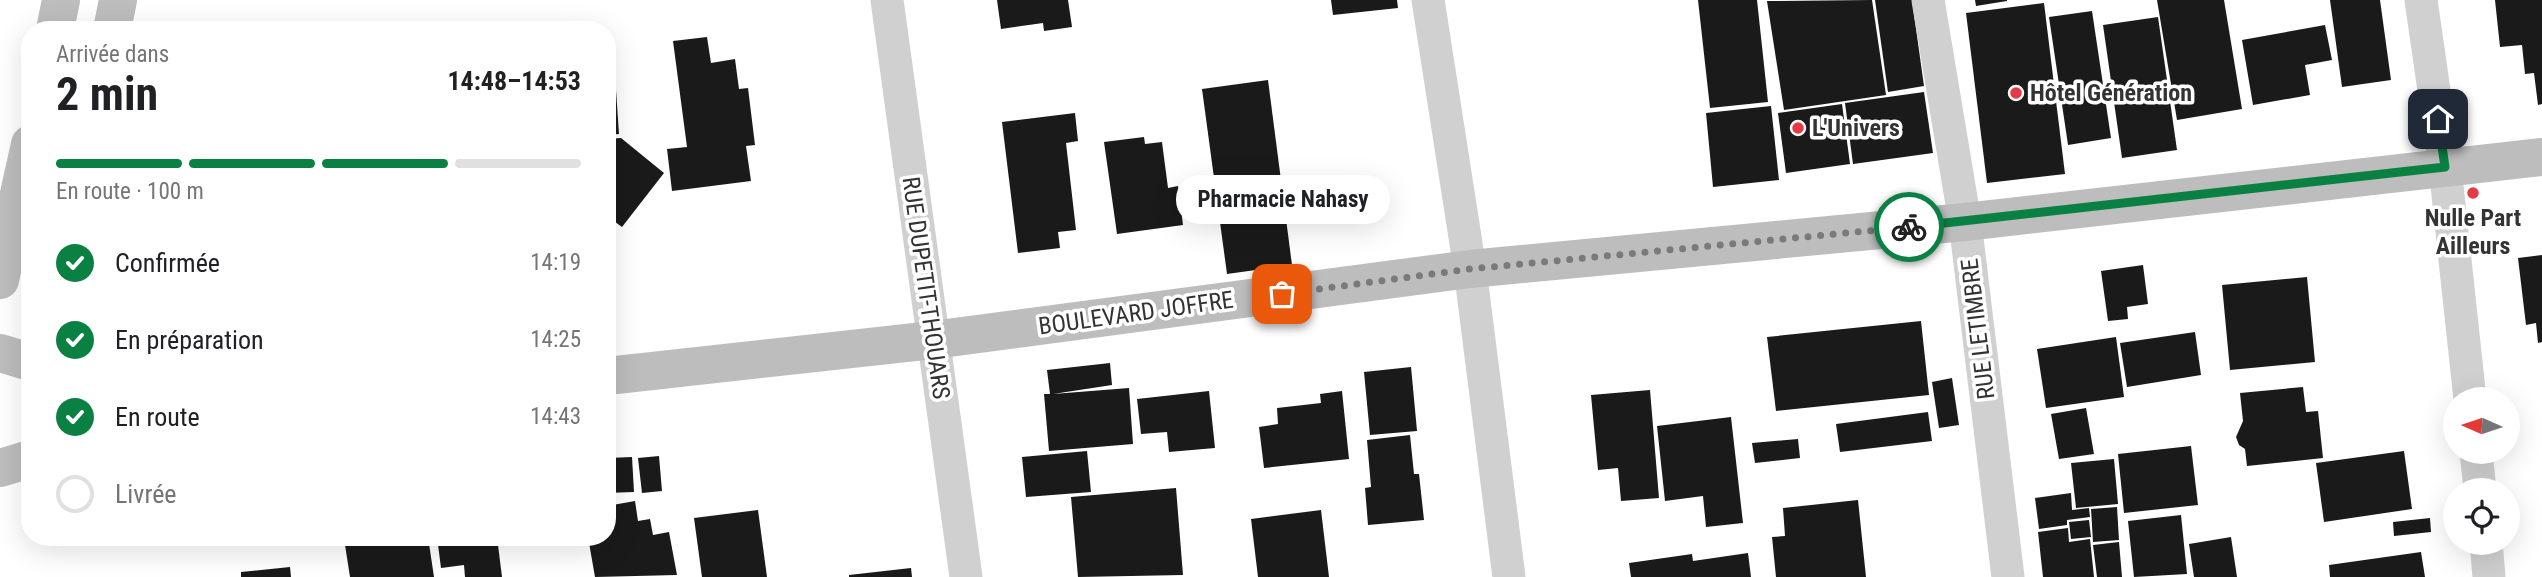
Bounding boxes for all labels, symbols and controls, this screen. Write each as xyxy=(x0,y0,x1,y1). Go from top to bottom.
text: Arrivée dans xyxy=(56,41,169,68)
text: 14:48–14:53 xyxy=(447,66,581,96)
text: 2 min xyxy=(56,67,158,121)
place label: Hôtel Génération xyxy=(2030,79,2192,107)
marker: Hôtel Génération xyxy=(2008,85,2024,101)
pin xyxy=(2408,89,2468,149)
icon: home xyxy=(2419,100,2457,138)
place label: L'Univers xyxy=(1812,114,1900,142)
marker: L'Univers xyxy=(1790,120,1806,136)
street label: RUE DUPETIT-THOUARS xyxy=(897,175,955,401)
callout: Pharmacie Nahasy xyxy=(1175,175,1389,224)
text: En route · 100 m xyxy=(56,178,204,205)
marker: Nulle Part Ailleurs xyxy=(2465,185,2481,201)
text: Pharmacie Nahasy xyxy=(1197,186,1369,213)
courier xyxy=(1874,192,1944,262)
place label: Nulle Part Ailleurs xyxy=(2425,204,2521,260)
icon: bike xyxy=(1890,208,1928,246)
icon: check xyxy=(56,244,94,282)
text: Confirmée xyxy=(115,248,220,278)
text: 14:19 xyxy=(530,249,581,276)
street label: RUE LETIMBRE xyxy=(1955,257,2001,401)
pin xyxy=(1252,264,1312,324)
icon: bag xyxy=(1263,275,1301,313)
street label: BOULEVARD JOFFRE xyxy=(1037,285,1235,341)
icon: check xyxy=(56,321,94,359)
text: En préparation xyxy=(115,325,264,355)
text: 14:25 xyxy=(530,326,581,353)
north arrow xyxy=(2443,387,2520,464)
map controls xyxy=(2443,387,2520,555)
icon: check xyxy=(56,398,94,436)
text: En route xyxy=(115,402,200,432)
text: 14:43 xyxy=(530,403,581,430)
button: locate xyxy=(2443,478,2520,555)
text: Livrée xyxy=(115,479,177,509)

